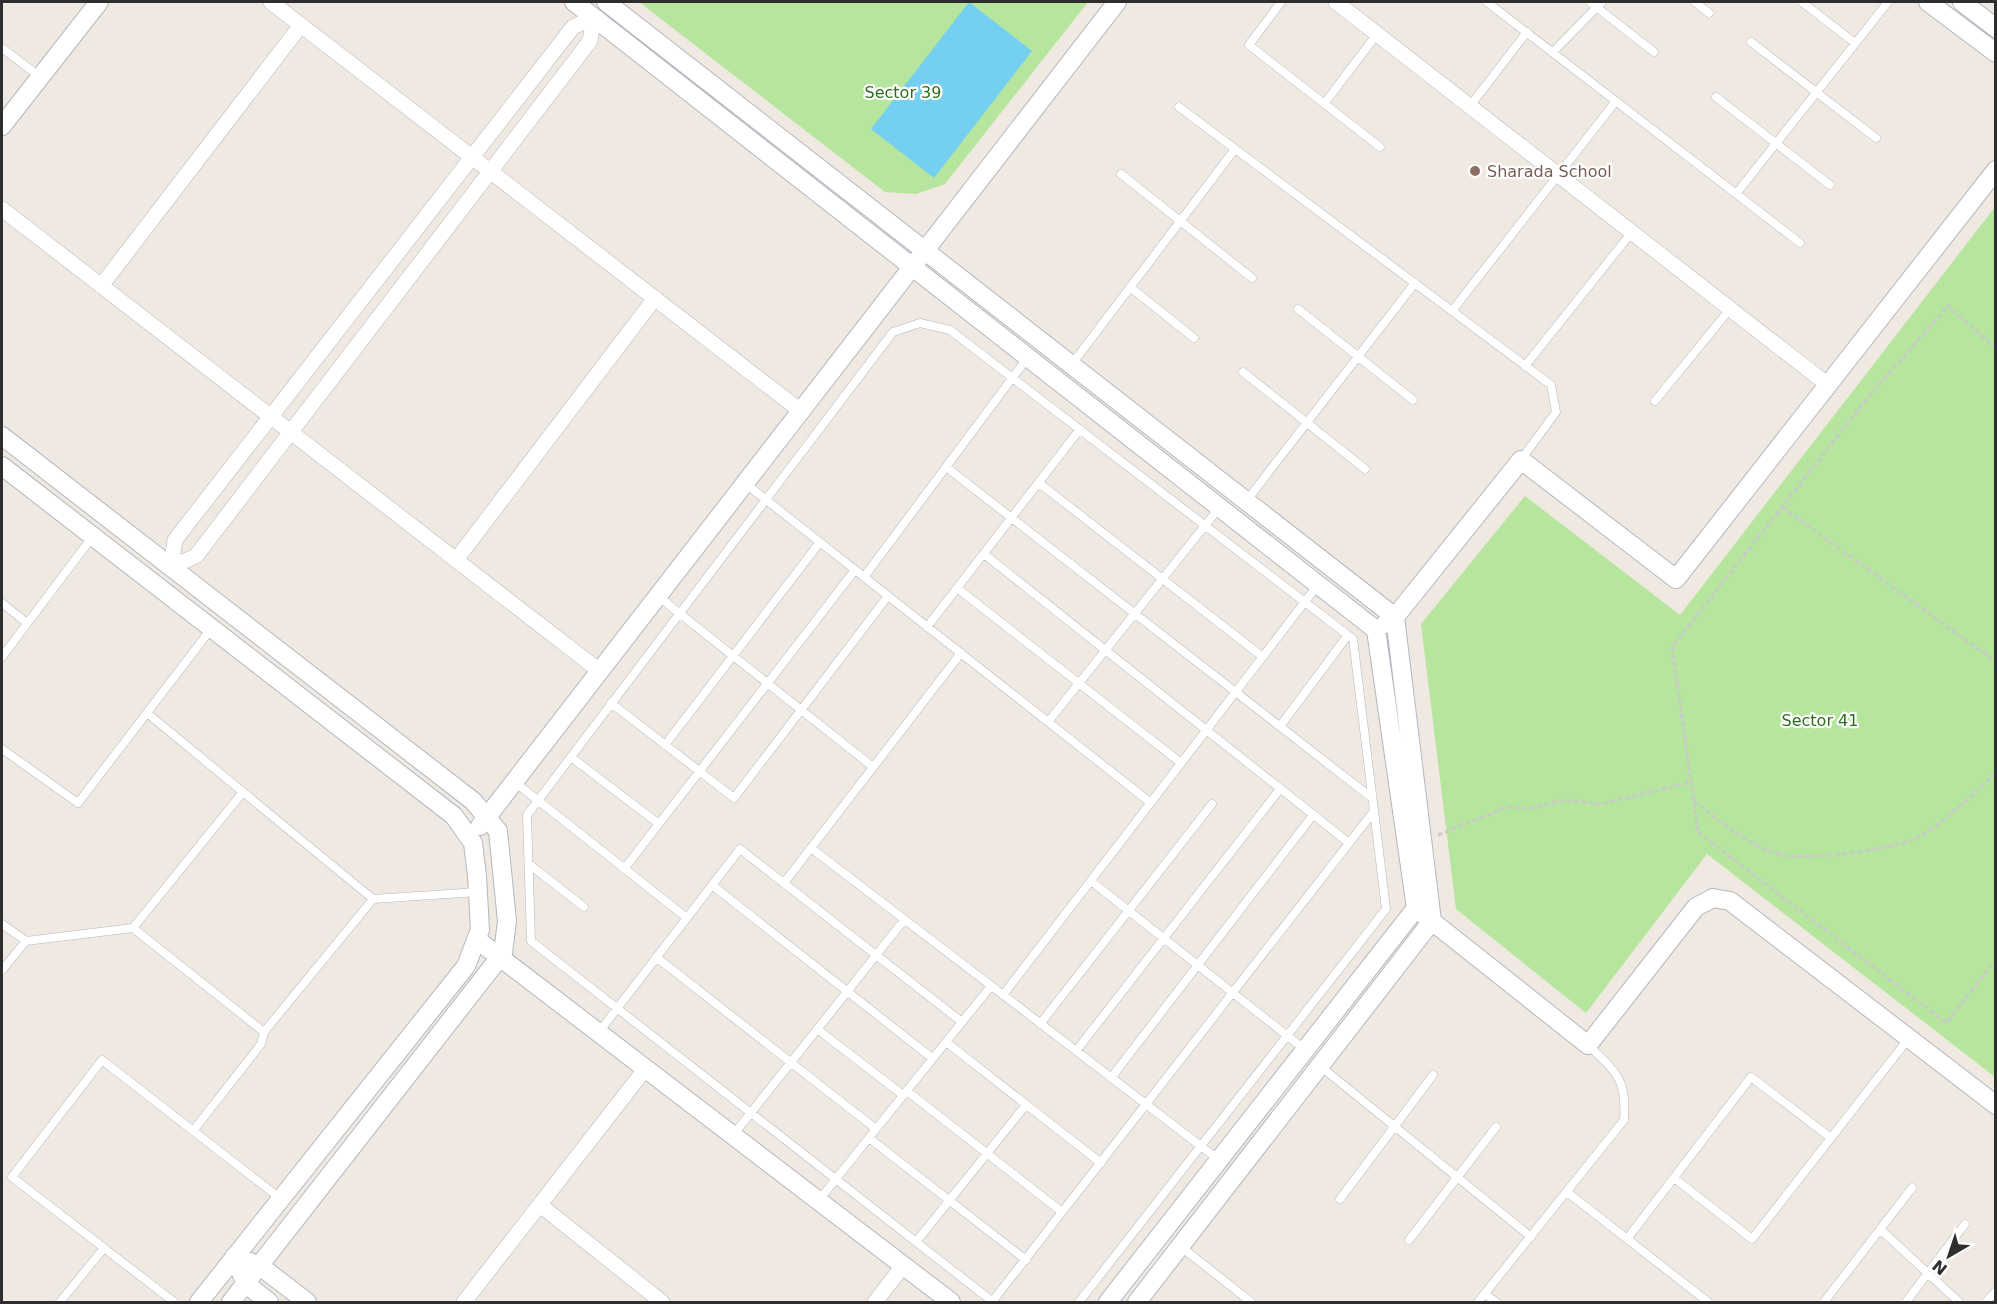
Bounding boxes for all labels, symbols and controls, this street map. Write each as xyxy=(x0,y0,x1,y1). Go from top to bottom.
park label: Sector 39 xyxy=(865,83,941,102)
place label: Sharada School xyxy=(1487,162,1612,181)
marker: Sharada School xyxy=(1468,164,1482,178)
park label: Sector 41 xyxy=(1782,711,1858,730)
north arrow xyxy=(1919,1226,1979,1286)
text: N xyxy=(1929,1256,1951,1279)

